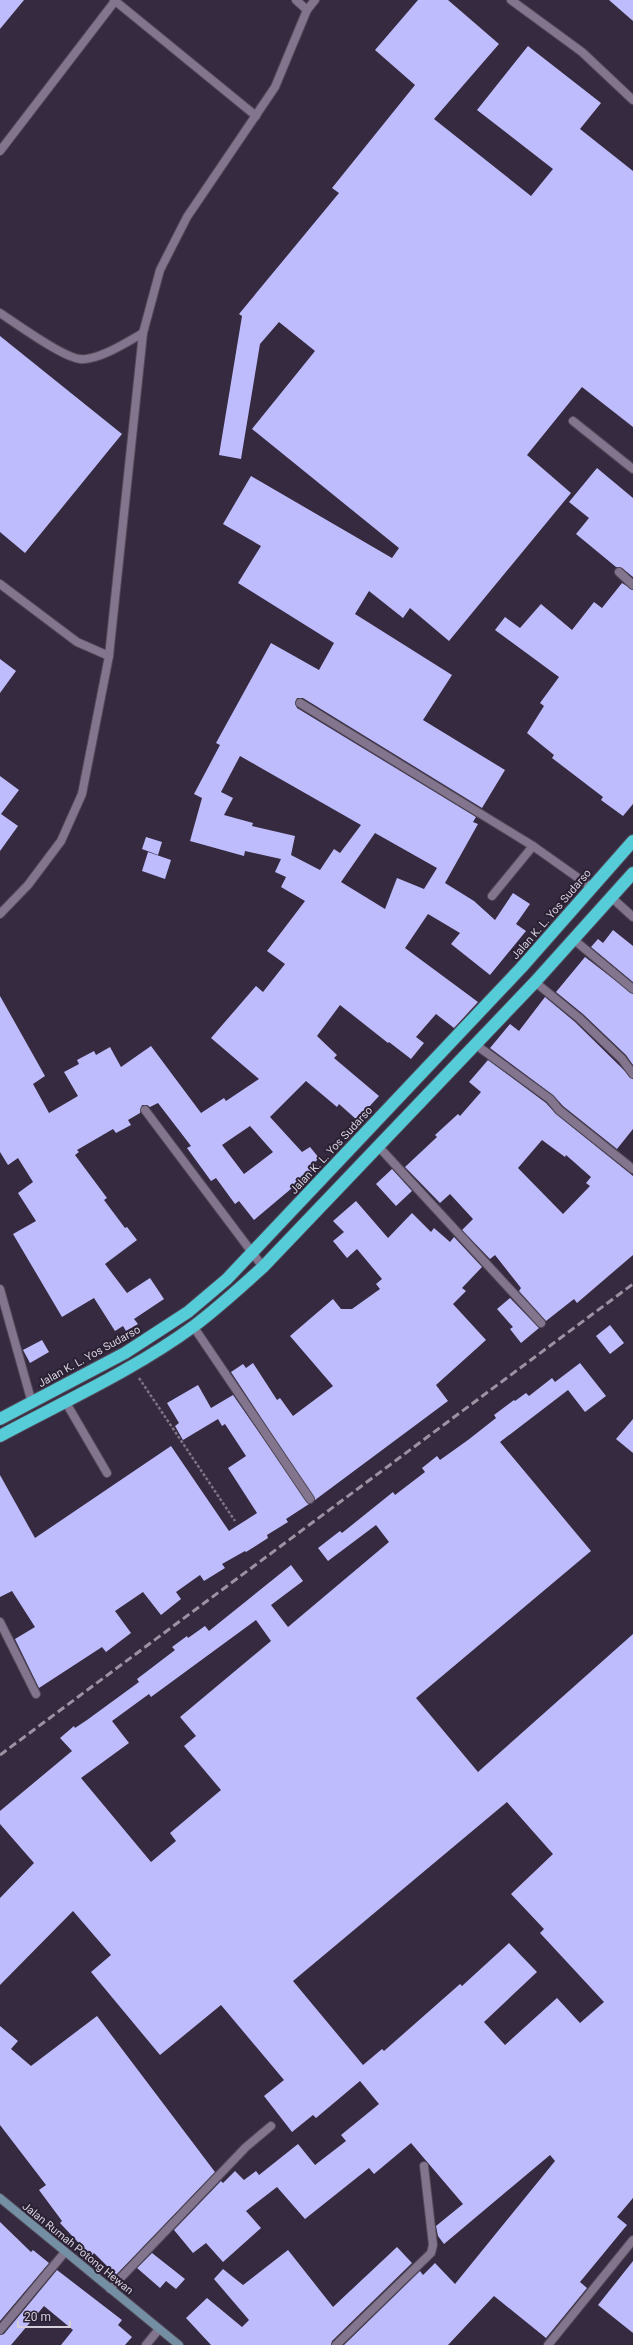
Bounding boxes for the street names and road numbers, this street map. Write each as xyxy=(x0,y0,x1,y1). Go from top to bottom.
street label: Jalan K. L. Yos Sudarso xyxy=(509,867,594,962)
street label: Jalan K. L. Yos Sudarso xyxy=(287,1104,375,1197)
street label: Jalan K. L. Yos Sudarso xyxy=(36,1323,143,1390)
street label: Jalan Rumah Potong Hewan xyxy=(20,2200,136,2297)

